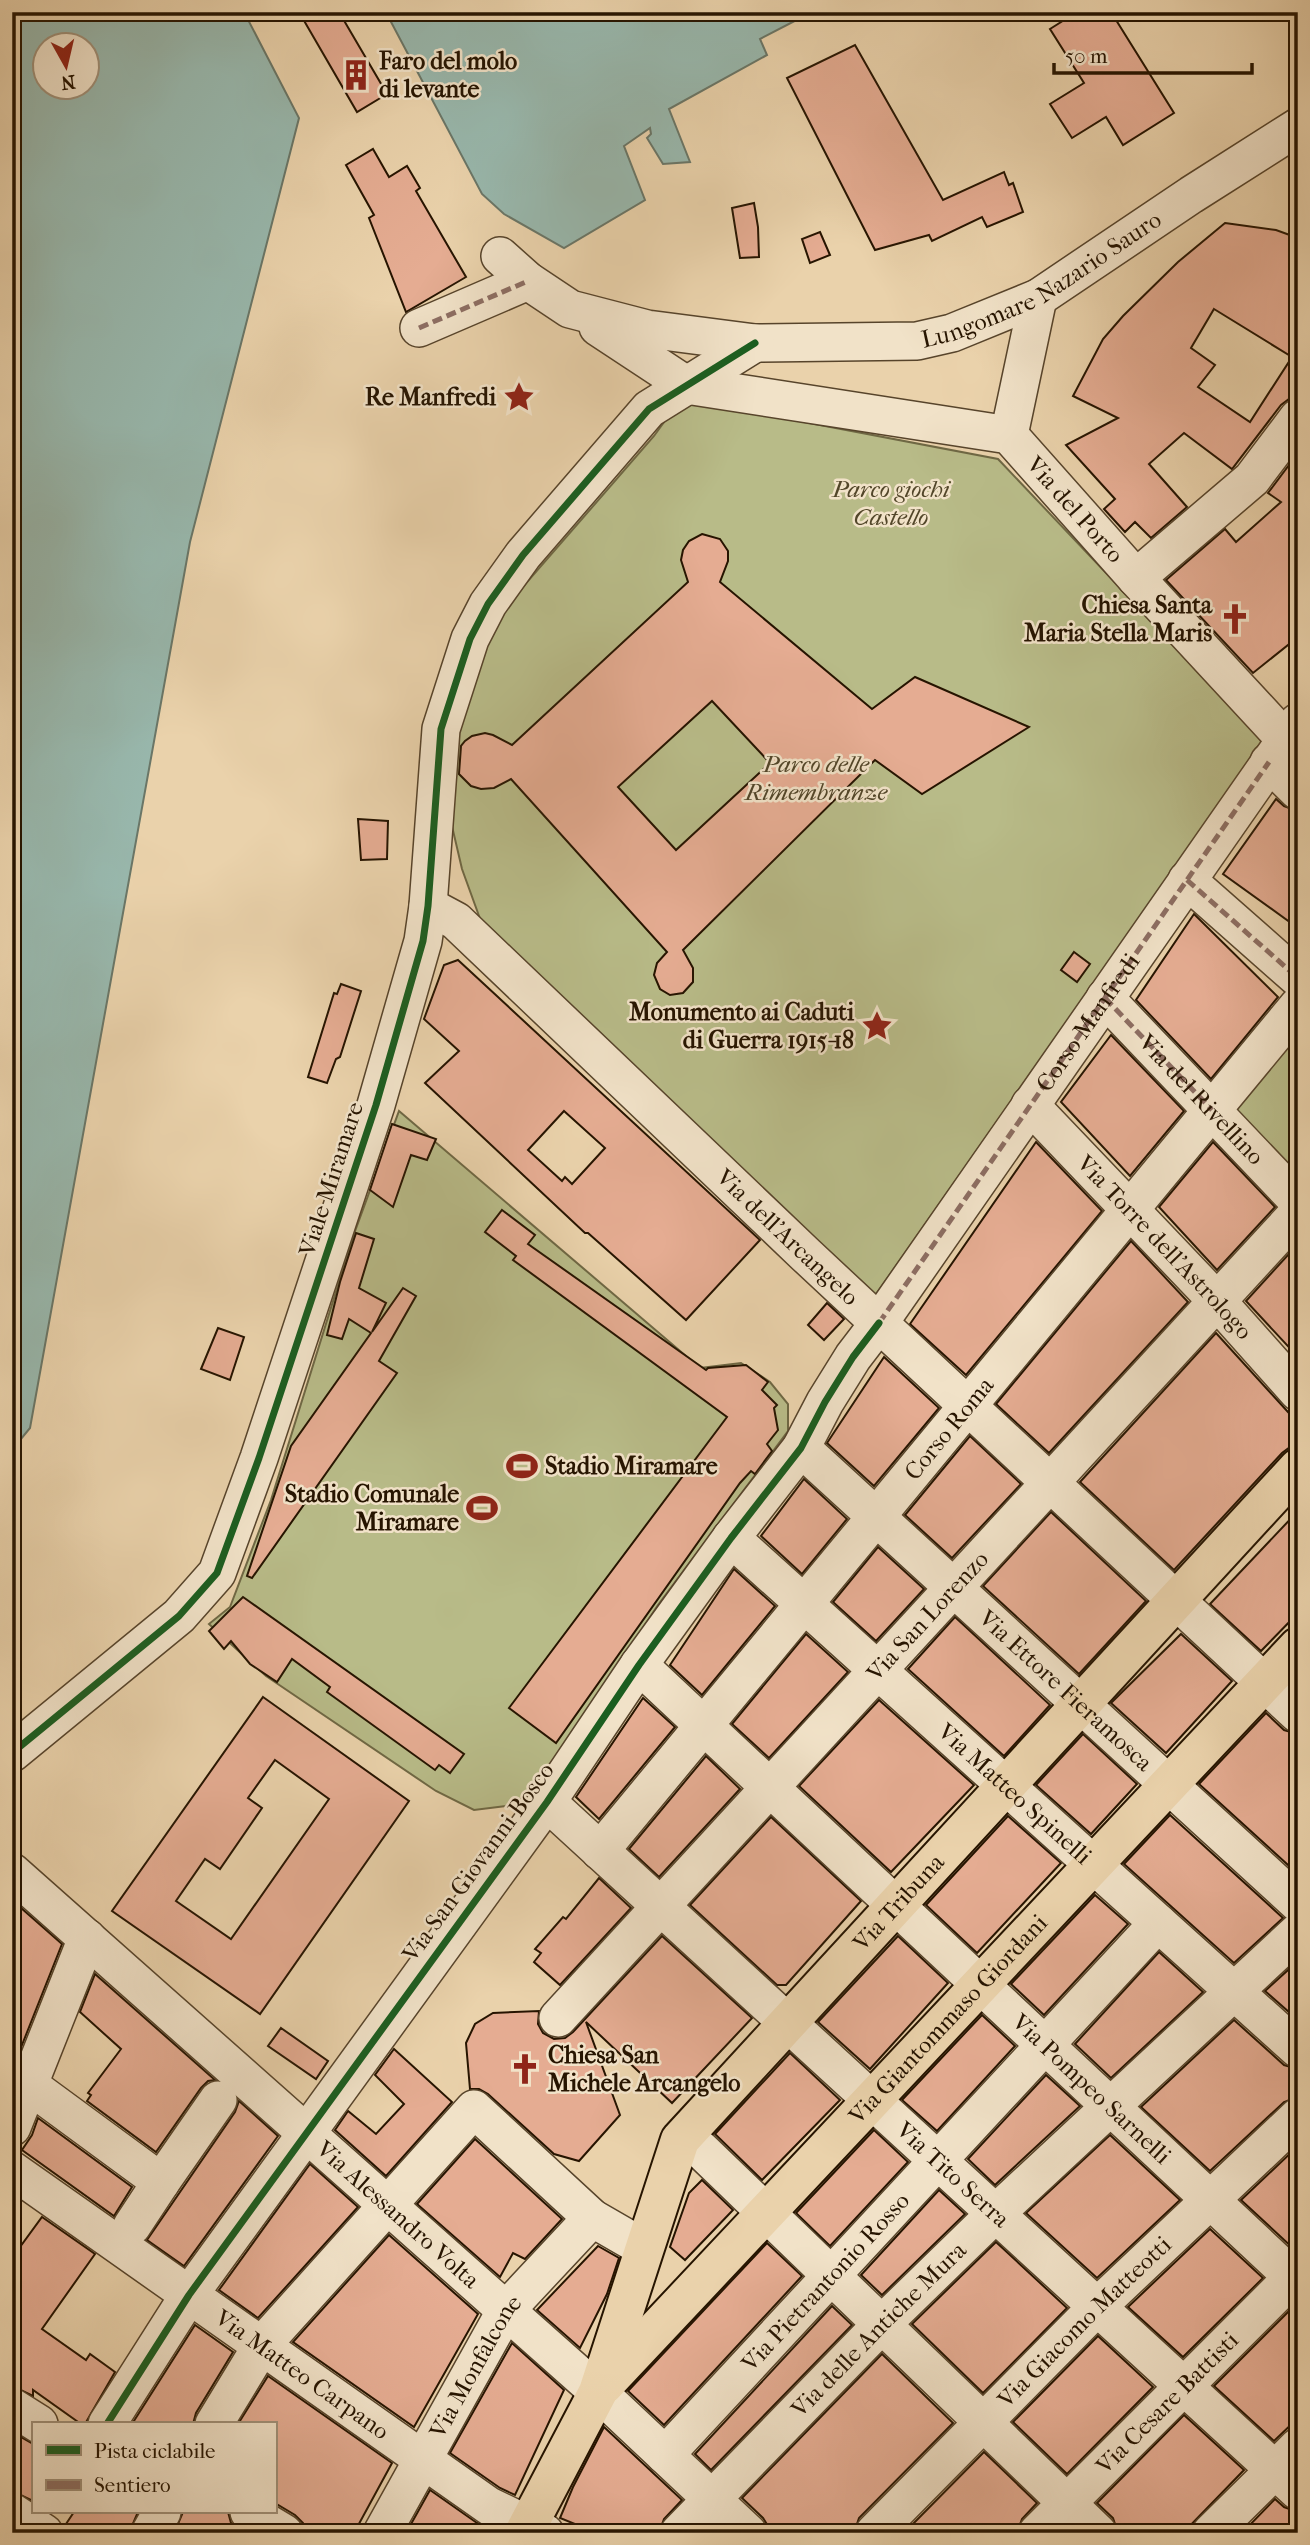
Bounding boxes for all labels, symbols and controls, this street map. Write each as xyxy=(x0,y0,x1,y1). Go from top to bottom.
north arrow xyxy=(32,32,102,102)
scale bar xyxy=(1054,32,1252,76)
text: 50 m xyxy=(1065,44,1108,68)
place label: Faro del molo di levante xyxy=(378,47,517,103)
building icon: Faro del molo di levante xyxy=(339,58,373,92)
text: N xyxy=(59,70,77,94)
street label: Lungomare Nazario Sauro xyxy=(919,205,1166,354)
place icon: Re Manfredi xyxy=(502,380,536,414)
place label: Re Manfredi xyxy=(365,383,497,411)
street label: Via del Porto xyxy=(1020,450,1130,568)
park label: Parco giochi Castello xyxy=(831,475,952,531)
place label: Chiesa Santa Maria Stella Maris xyxy=(1024,591,1213,647)
church icon: Chiesa Santa Maria Stella Maris xyxy=(1218,602,1252,636)
park label: Parco delle Rimembranze xyxy=(743,750,888,806)
street label: Corso Manfredi xyxy=(1030,948,1146,1097)
place label: Monumento ai Caduti di Guerra 1915-18 xyxy=(629,998,855,1054)
place icon: Monumento ai Caduti di Guerra 1915-18 xyxy=(860,1009,894,1043)
street label: Via del Rivellino xyxy=(1132,1028,1270,1170)
street label: Viale Miramare xyxy=(293,1098,369,1261)
street label: Via Torre dell'Astrologo xyxy=(1071,1148,1258,1345)
street label: Via dell'Arcangelo xyxy=(710,1162,865,1311)
street label: Corso Roma xyxy=(898,1371,1000,1486)
sports icon: Stadio Miramare xyxy=(505,1449,539,1483)
place label: Stadio Miramare xyxy=(545,1452,718,1480)
place label: Stadio Comunale Miramare xyxy=(285,1480,459,1536)
sports icon: Stadio Comunale Miramare xyxy=(465,1491,499,1525)
street label: Via San Lorenzo xyxy=(860,1545,994,1688)
street label: Via Ettore Fieramosca xyxy=(972,1603,1159,1777)
street label: Via Matteo Spinelli xyxy=(932,1717,1097,1870)
street label: Via San Giovanni Bosco xyxy=(396,1757,560,1968)
street label: Via Tribuna xyxy=(846,1848,951,1957)
street label: Via Giantommaso Giordani xyxy=(842,1909,1053,2130)
street label: Via Pompeo Sarnelli xyxy=(1006,2007,1177,2170)
place label: Chiesa San Michele Arcangelo xyxy=(548,2041,741,2097)
church icon: Chiesa San Michele Arcangelo xyxy=(508,2052,542,2086)
street label: Via Tito Serra xyxy=(890,2115,1016,2234)
street label: Via Alessandro Volta xyxy=(310,2134,486,2295)
street label: Via Pietrantonio Rosso xyxy=(735,2187,915,2378)
street label: Via Giacomo Matteotti xyxy=(991,2230,1177,2414)
street label: Via delle Antiche Mura xyxy=(785,2235,972,2424)
street label: Via Monfalcone xyxy=(423,2289,527,2444)
street label: Via Matteo Carpano xyxy=(209,2303,395,2445)
street label: Via Cesare Battisti xyxy=(1089,2326,1244,2481)
legend xyxy=(32,2422,276,2514)
text: Pista ciclabile xyxy=(94,2439,215,2463)
text: Sentiero xyxy=(94,2473,171,2497)

